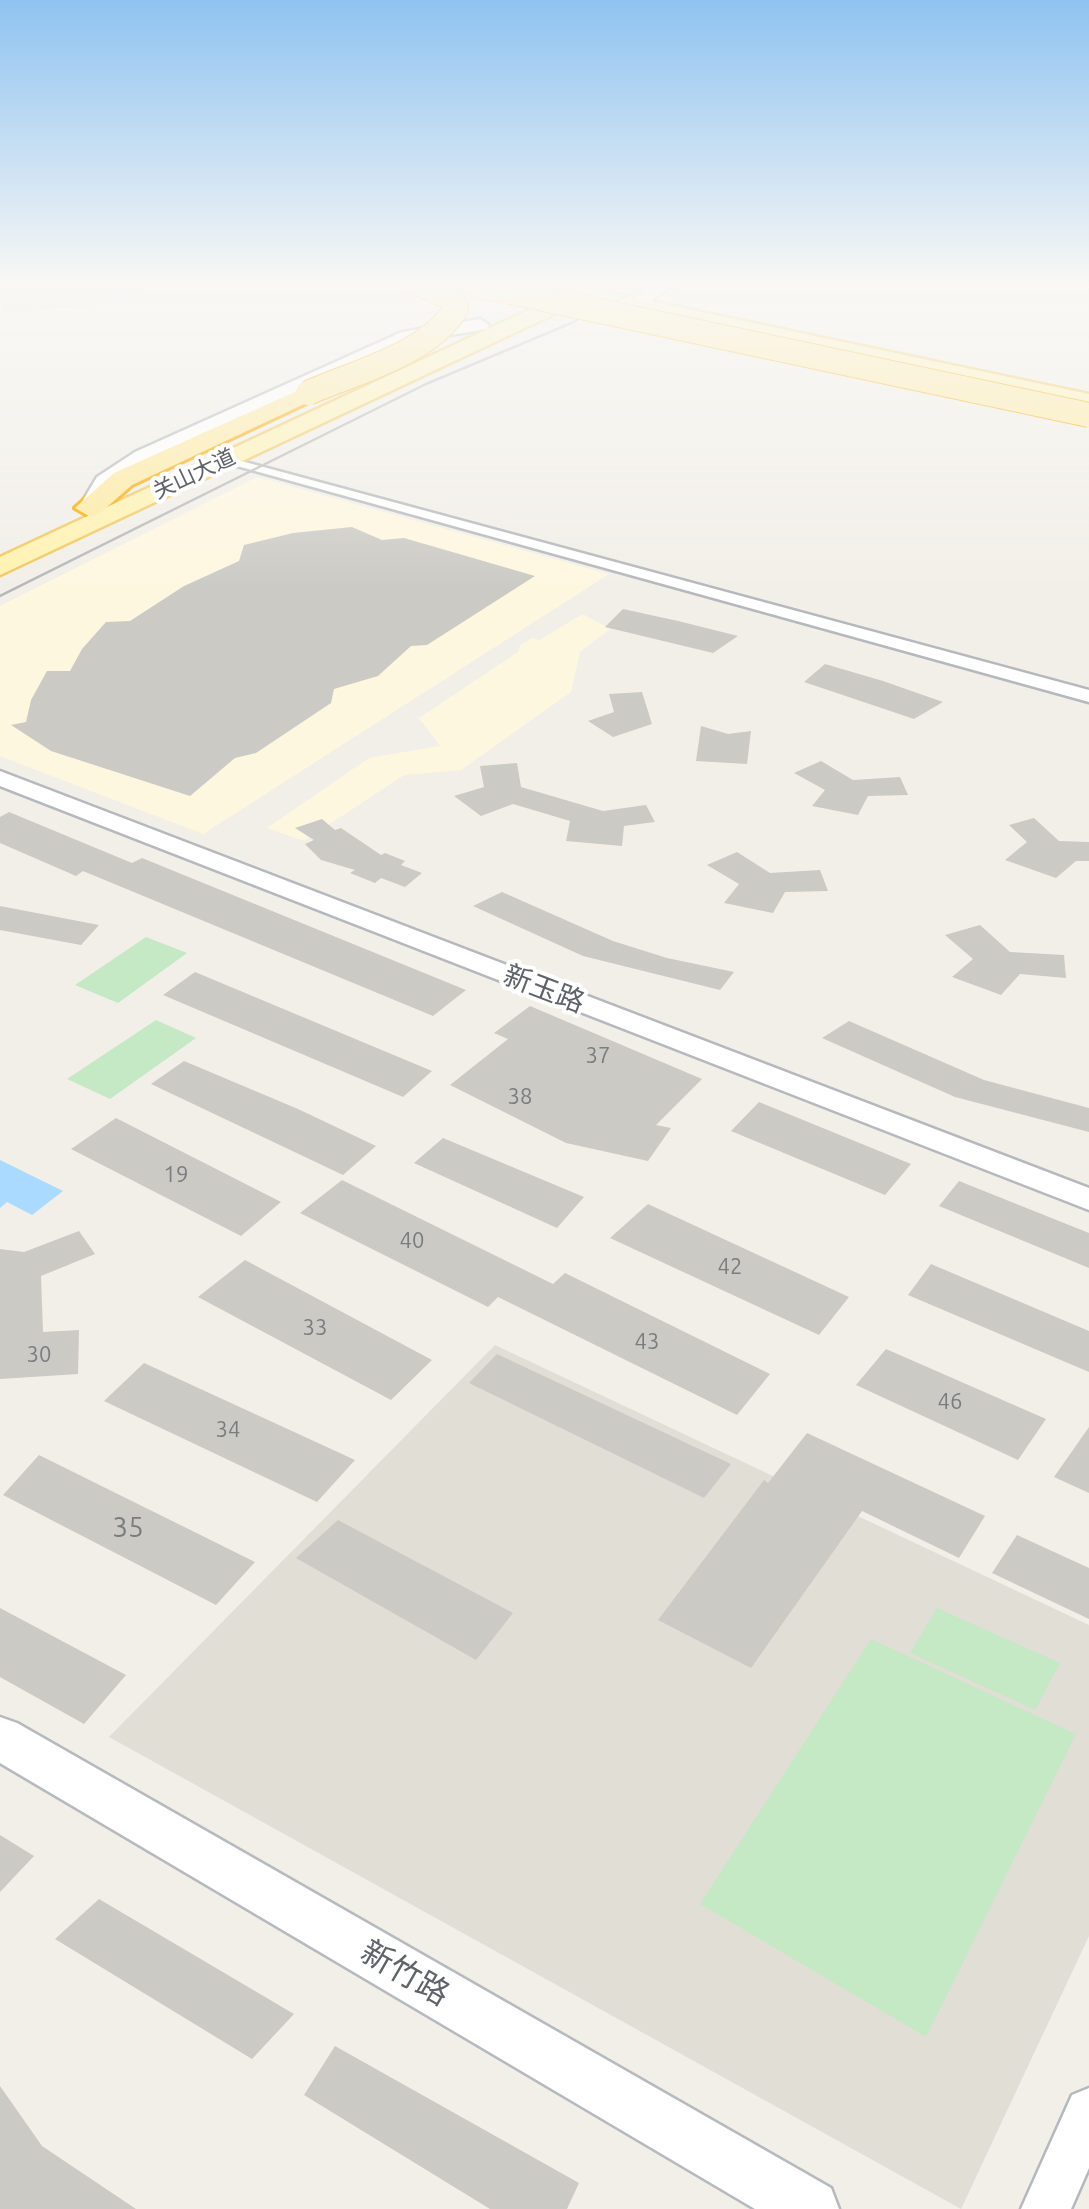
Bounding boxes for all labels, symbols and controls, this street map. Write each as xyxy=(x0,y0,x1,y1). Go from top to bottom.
street label: 关山大道 xyxy=(149,443,239,505)
street label: 新玉路 xyxy=(499,958,589,1020)
house number: 37 xyxy=(586,1043,610,1069)
house number: 38 xyxy=(508,1084,532,1110)
house number: 19 xyxy=(164,1162,188,1188)
house number: 40 xyxy=(400,1228,424,1254)
house number: 42 xyxy=(718,1254,742,1280)
house number: 33 xyxy=(303,1315,327,1341)
house number: 43 xyxy=(635,1329,659,1355)
house number: 30 xyxy=(27,1342,51,1368)
house number: 46 xyxy=(938,1389,962,1415)
house number: 34 xyxy=(216,1417,240,1443)
house number: 35 xyxy=(112,1511,144,1545)
street label: 新竹路 xyxy=(354,1932,456,2014)

